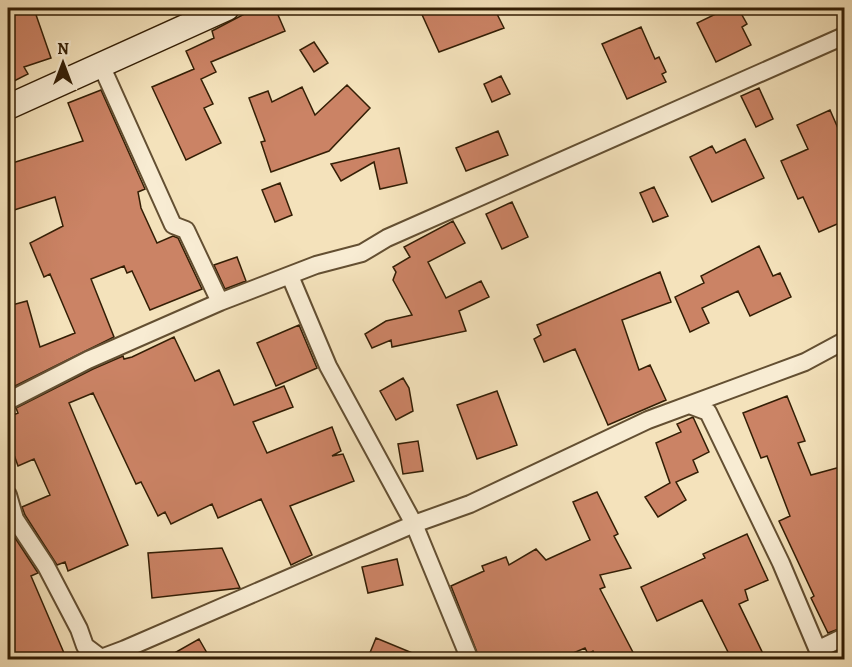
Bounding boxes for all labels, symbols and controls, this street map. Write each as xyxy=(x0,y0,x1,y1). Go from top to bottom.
north arrow xyxy=(33,33,93,93)
text: N xyxy=(57,38,69,60)

